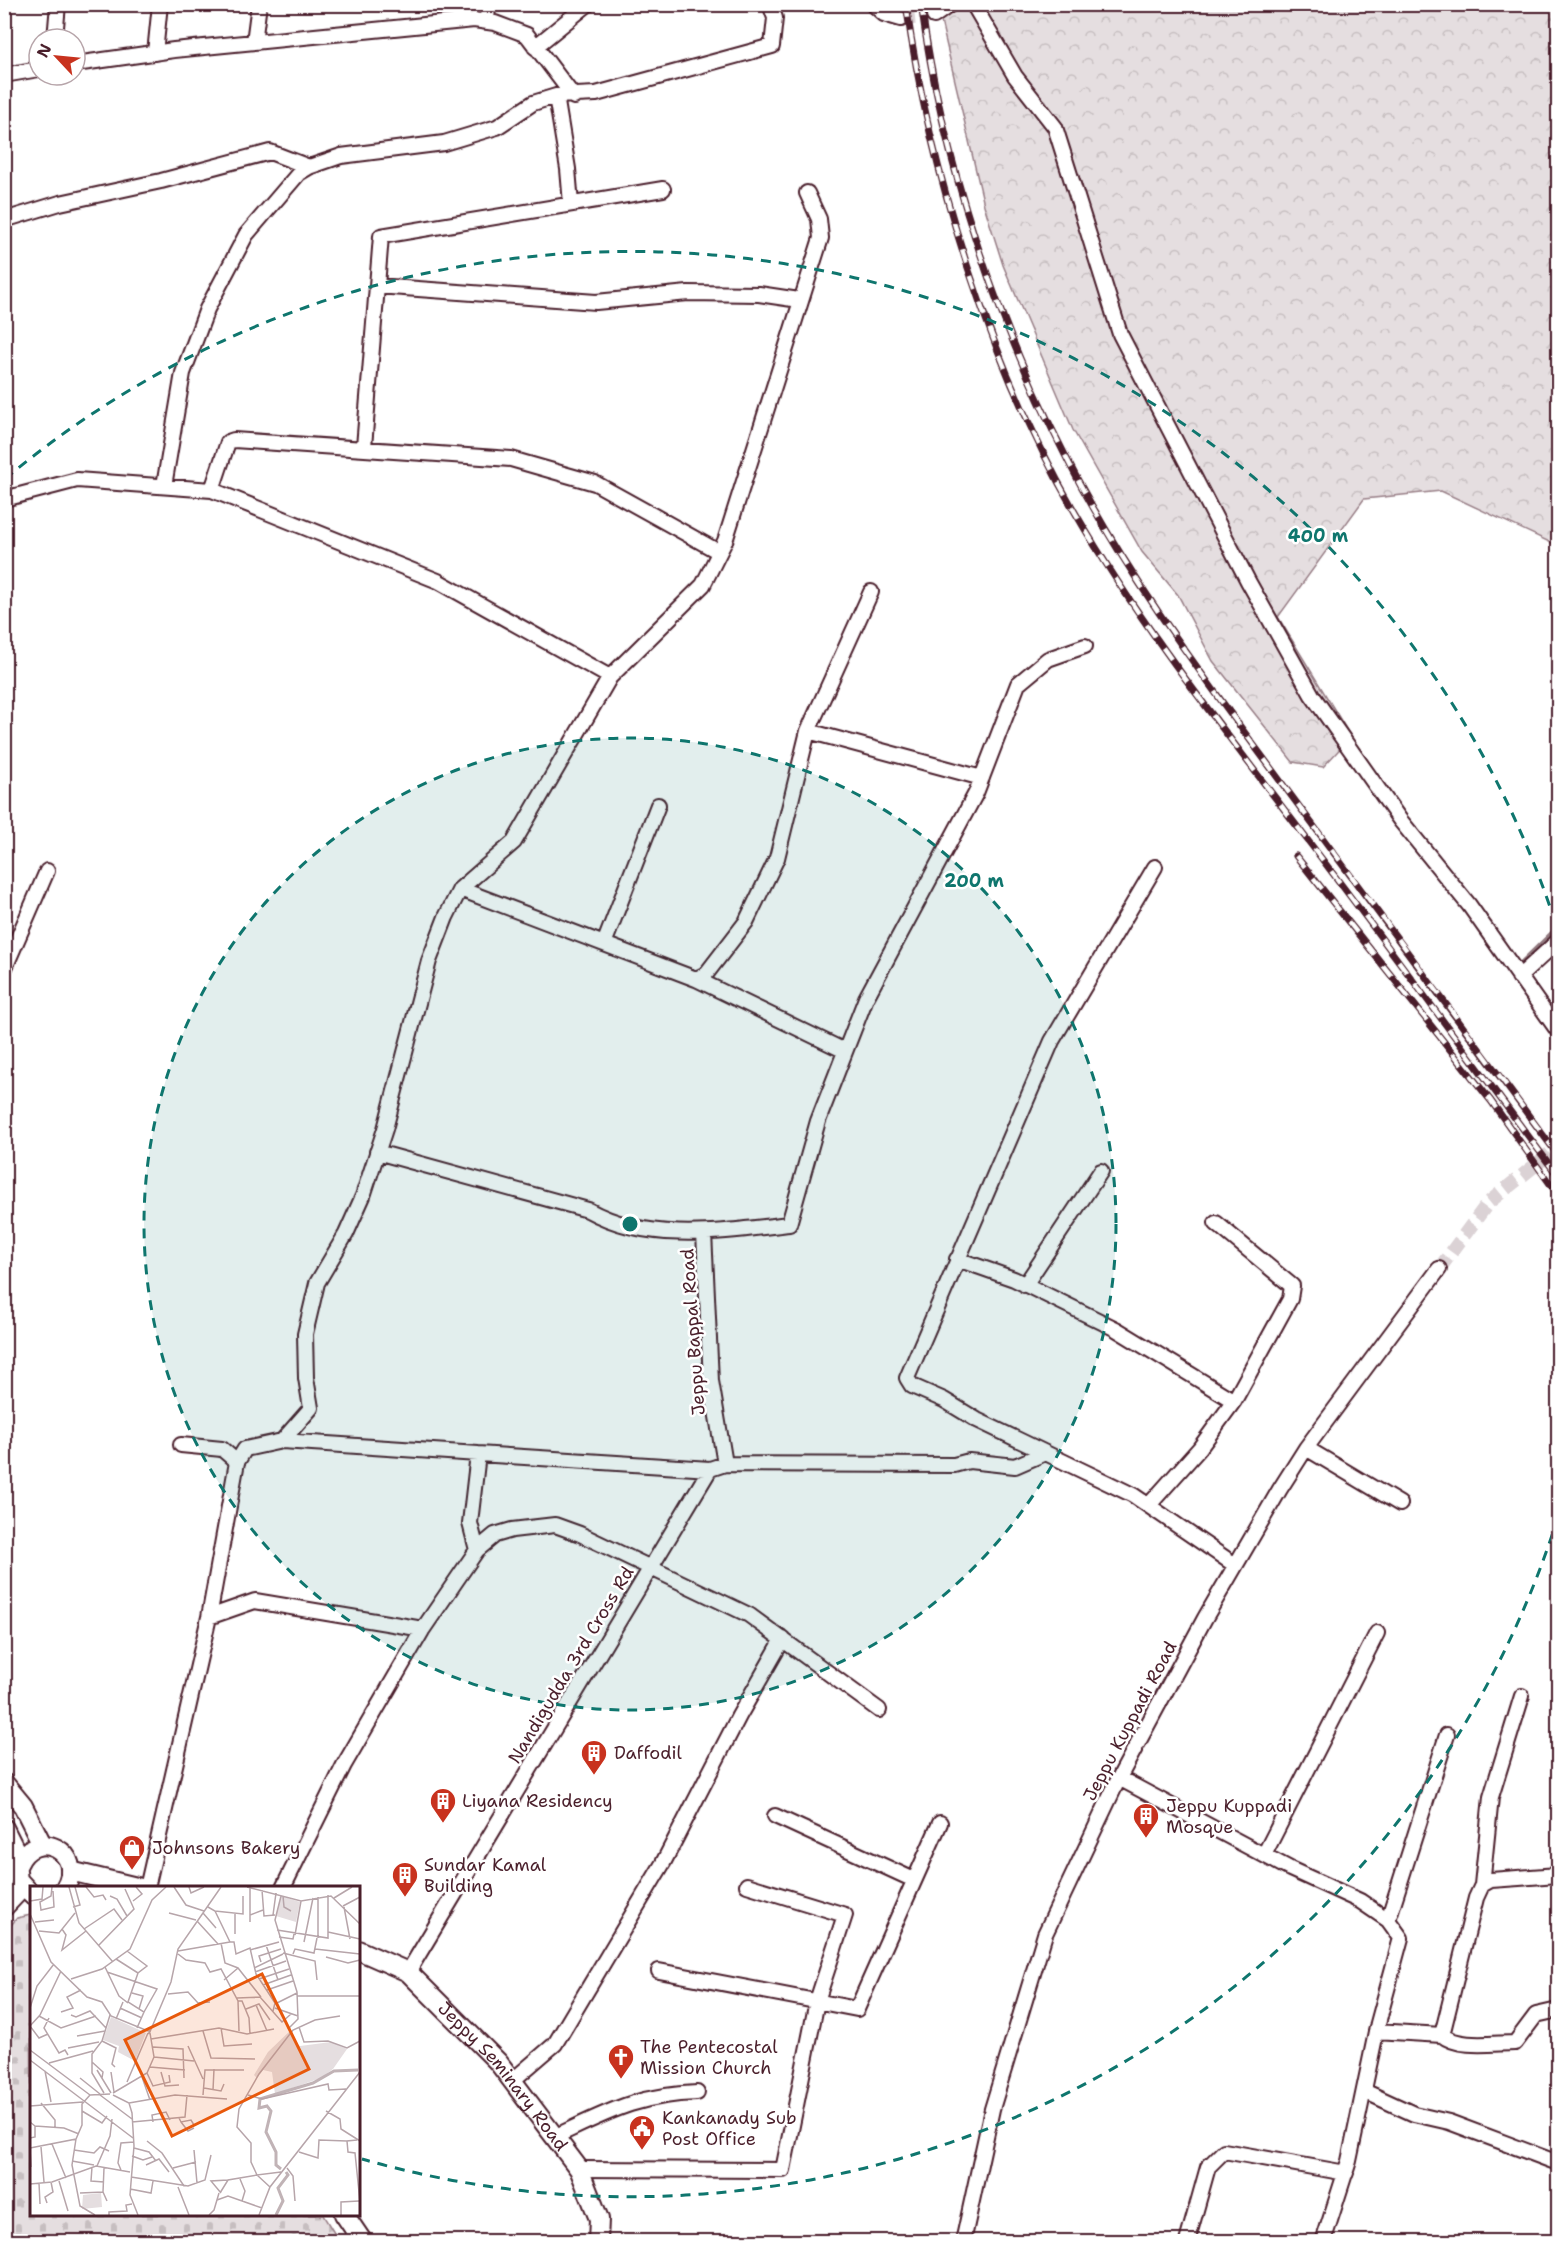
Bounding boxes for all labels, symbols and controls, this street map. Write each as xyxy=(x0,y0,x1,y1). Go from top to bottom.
north arrow xyxy=(27,27,87,87)
text: N xyxy=(32,40,56,61)
text: 400 m xyxy=(1288,524,1349,548)
text: 200 m xyxy=(944,869,1005,893)
centre of rings xyxy=(620,1214,640,1234)
street label: Jeppu Bappal Road xyxy=(675,1248,711,1416)
street label: Nandigudda 3rd Cross Rd xyxy=(502,1562,640,1768)
street label: Jeppu Kuppadi Road xyxy=(1078,1637,1182,1805)
building icon: Daffodil xyxy=(579,1738,609,1776)
place label: Daffodil xyxy=(614,1741,683,1765)
building icon: Liyana Residency xyxy=(428,1786,458,1824)
place label: Liyana Residency xyxy=(462,1789,613,1813)
place label: Jeppu Kuppadi Mosque xyxy=(1166,1794,1292,1839)
building icon: Jeppu Kuppadi Mosque xyxy=(1131,1801,1161,1839)
shop icon: Johnsons Bakery xyxy=(117,1833,147,1871)
place label: Johnsons Bakery xyxy=(152,1836,300,1860)
place label: Sundar Kamal Building xyxy=(424,1853,547,1898)
building icon: Sundar Kamal Building xyxy=(390,1860,420,1898)
inset map xyxy=(30,1886,360,2216)
street label: Jeppy Seminary Road xyxy=(433,1997,573,2156)
place label: The Pentecostal Mission Church xyxy=(640,2035,778,2080)
church icon: The Pentecostal Mission Church xyxy=(606,2042,636,2080)
place label: Kankanady Sub Post Office xyxy=(662,2106,797,2151)
public building icon: Kankanady Sub Post Office xyxy=(627,2113,657,2151)

